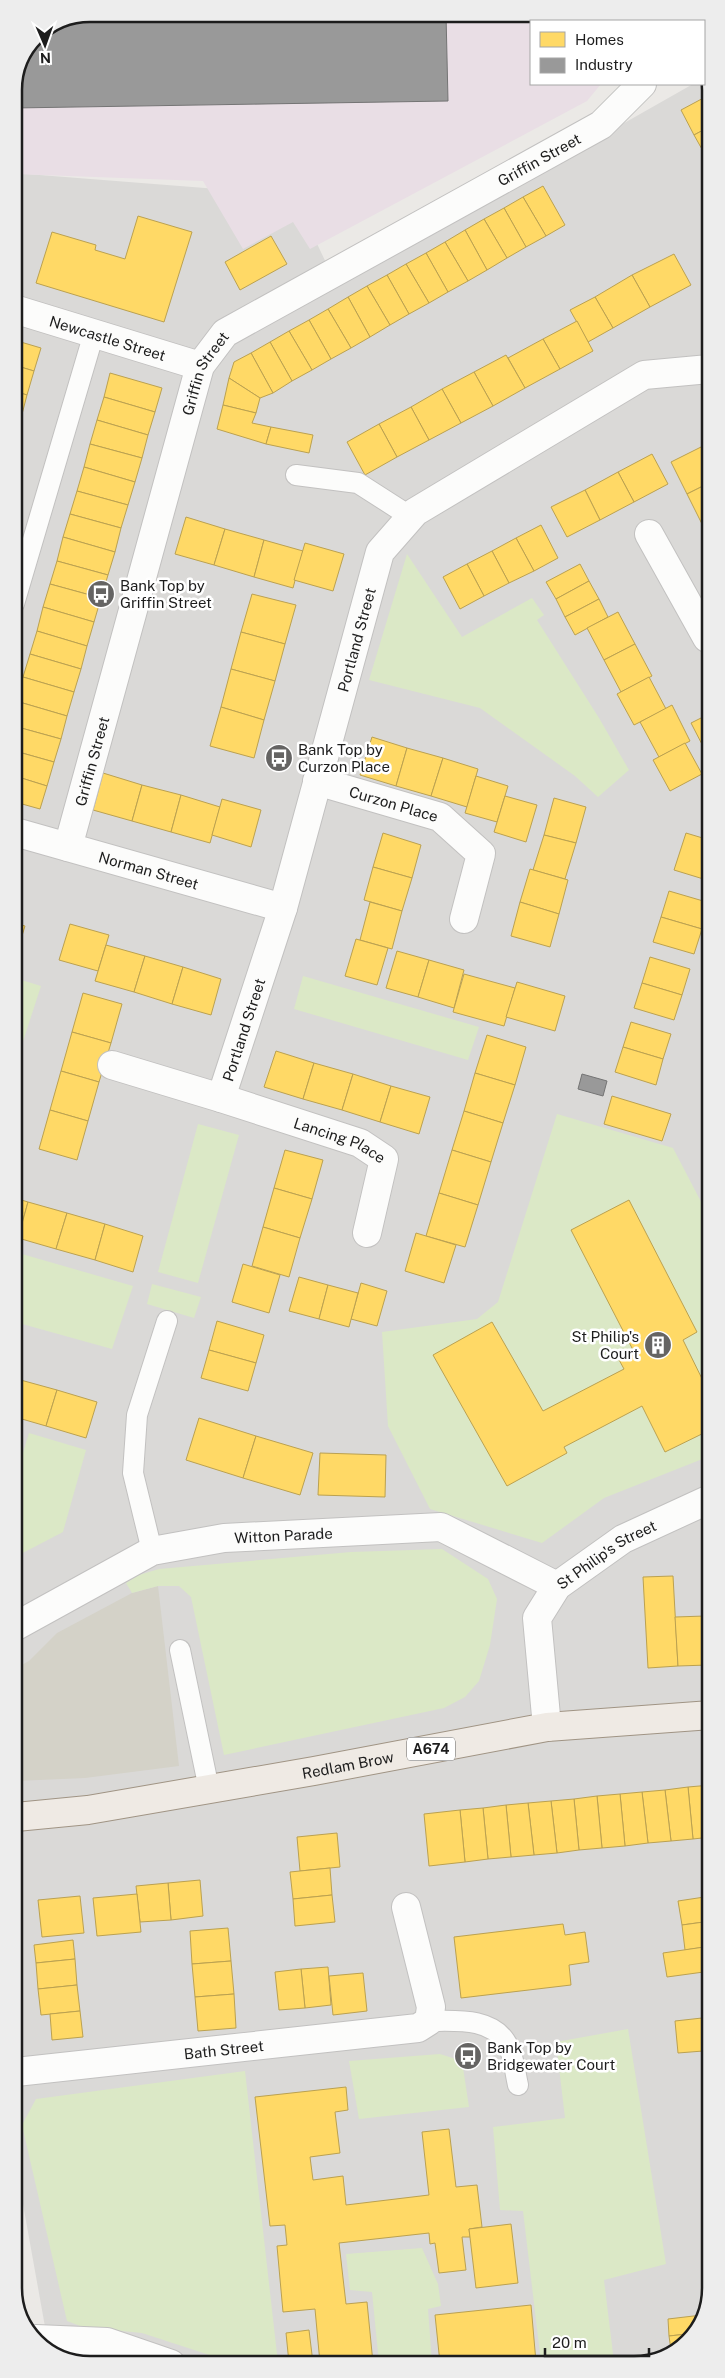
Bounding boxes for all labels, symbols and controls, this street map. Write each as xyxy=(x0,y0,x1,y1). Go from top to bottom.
north arrow xyxy=(20,20,70,70)
legend xyxy=(530,20,705,85)
text: Homes xyxy=(575,31,624,48)
text: N xyxy=(40,50,51,66)
text: Industry xyxy=(575,56,633,73)
street label: Griffin Street xyxy=(495,130,583,189)
street label: Newcastle Street xyxy=(47,312,168,364)
street label: Griffin Street xyxy=(178,328,232,417)
place label: Bank Top by Griffin Street xyxy=(120,577,212,611)
bus stop icon: Bank Top by Griffin Street xyxy=(86,579,116,609)
street label: Portland Street xyxy=(334,585,378,694)
street label: Griffin Street xyxy=(71,714,112,808)
place label: Bank Top by Curzon Place xyxy=(298,741,390,775)
bus stop icon: Bank Top by Curzon Place xyxy=(264,743,294,773)
street label: Curzon Place xyxy=(347,782,440,825)
street label: Norman Street xyxy=(97,848,201,892)
street label: Portland Street xyxy=(219,976,268,1083)
street label: Lancing Place xyxy=(292,1114,389,1166)
place label: St Philip's Court xyxy=(571,1328,639,1362)
building icon: St Philip's Court xyxy=(643,1330,673,1360)
street label: St Philip's Street xyxy=(553,1516,659,1592)
street label: Witton Parade xyxy=(234,1524,333,1546)
road number: A674 xyxy=(407,1738,455,1760)
street label: Redlam Brow xyxy=(301,1748,395,1781)
street label: Bath Street xyxy=(183,2036,265,2062)
place label: Bank Top by Bridgewater Court xyxy=(487,2039,615,2073)
bus stop icon: Bank Top by Bridgewater Court xyxy=(453,2041,483,2071)
scale bar xyxy=(545,2326,649,2358)
text: 20 m xyxy=(552,2334,587,2351)

